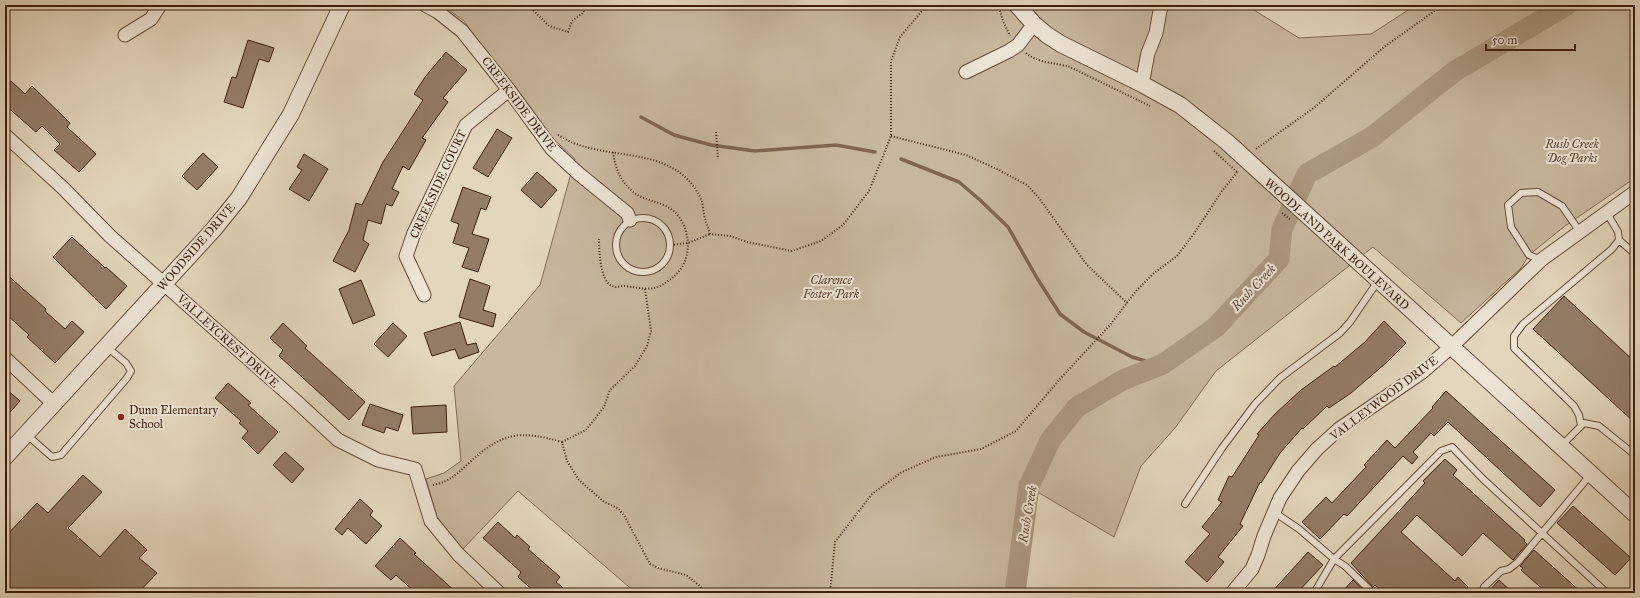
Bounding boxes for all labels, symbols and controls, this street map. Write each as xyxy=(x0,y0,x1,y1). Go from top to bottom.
scale bar xyxy=(1486,26,1575,52)
text: 50 m xyxy=(1492,33,1517,47)
street label: CREEKSIDE DRIVE xyxy=(479,54,559,154)
street label: CREEKSIDE COURT xyxy=(407,128,469,240)
park label: Rush Creek Dog Parks xyxy=(1544,137,1599,165)
street label: WOODLAND PARK BOULEVARD xyxy=(1262,175,1412,313)
street label: WOODSIDE DRIVE xyxy=(154,200,238,294)
water label: Rush Creek xyxy=(1227,261,1279,315)
park label: Clarence Foster Park xyxy=(802,273,860,301)
street label: VALLEYCREST DRIVE xyxy=(174,291,282,391)
street label: VALLEYWOOD DRIVE xyxy=(1327,353,1441,444)
place label: Dunn Elementary School xyxy=(129,403,219,431)
marker: Dunn Elementary School xyxy=(116,412,126,422)
water label: Rush Creek xyxy=(1015,484,1041,545)

